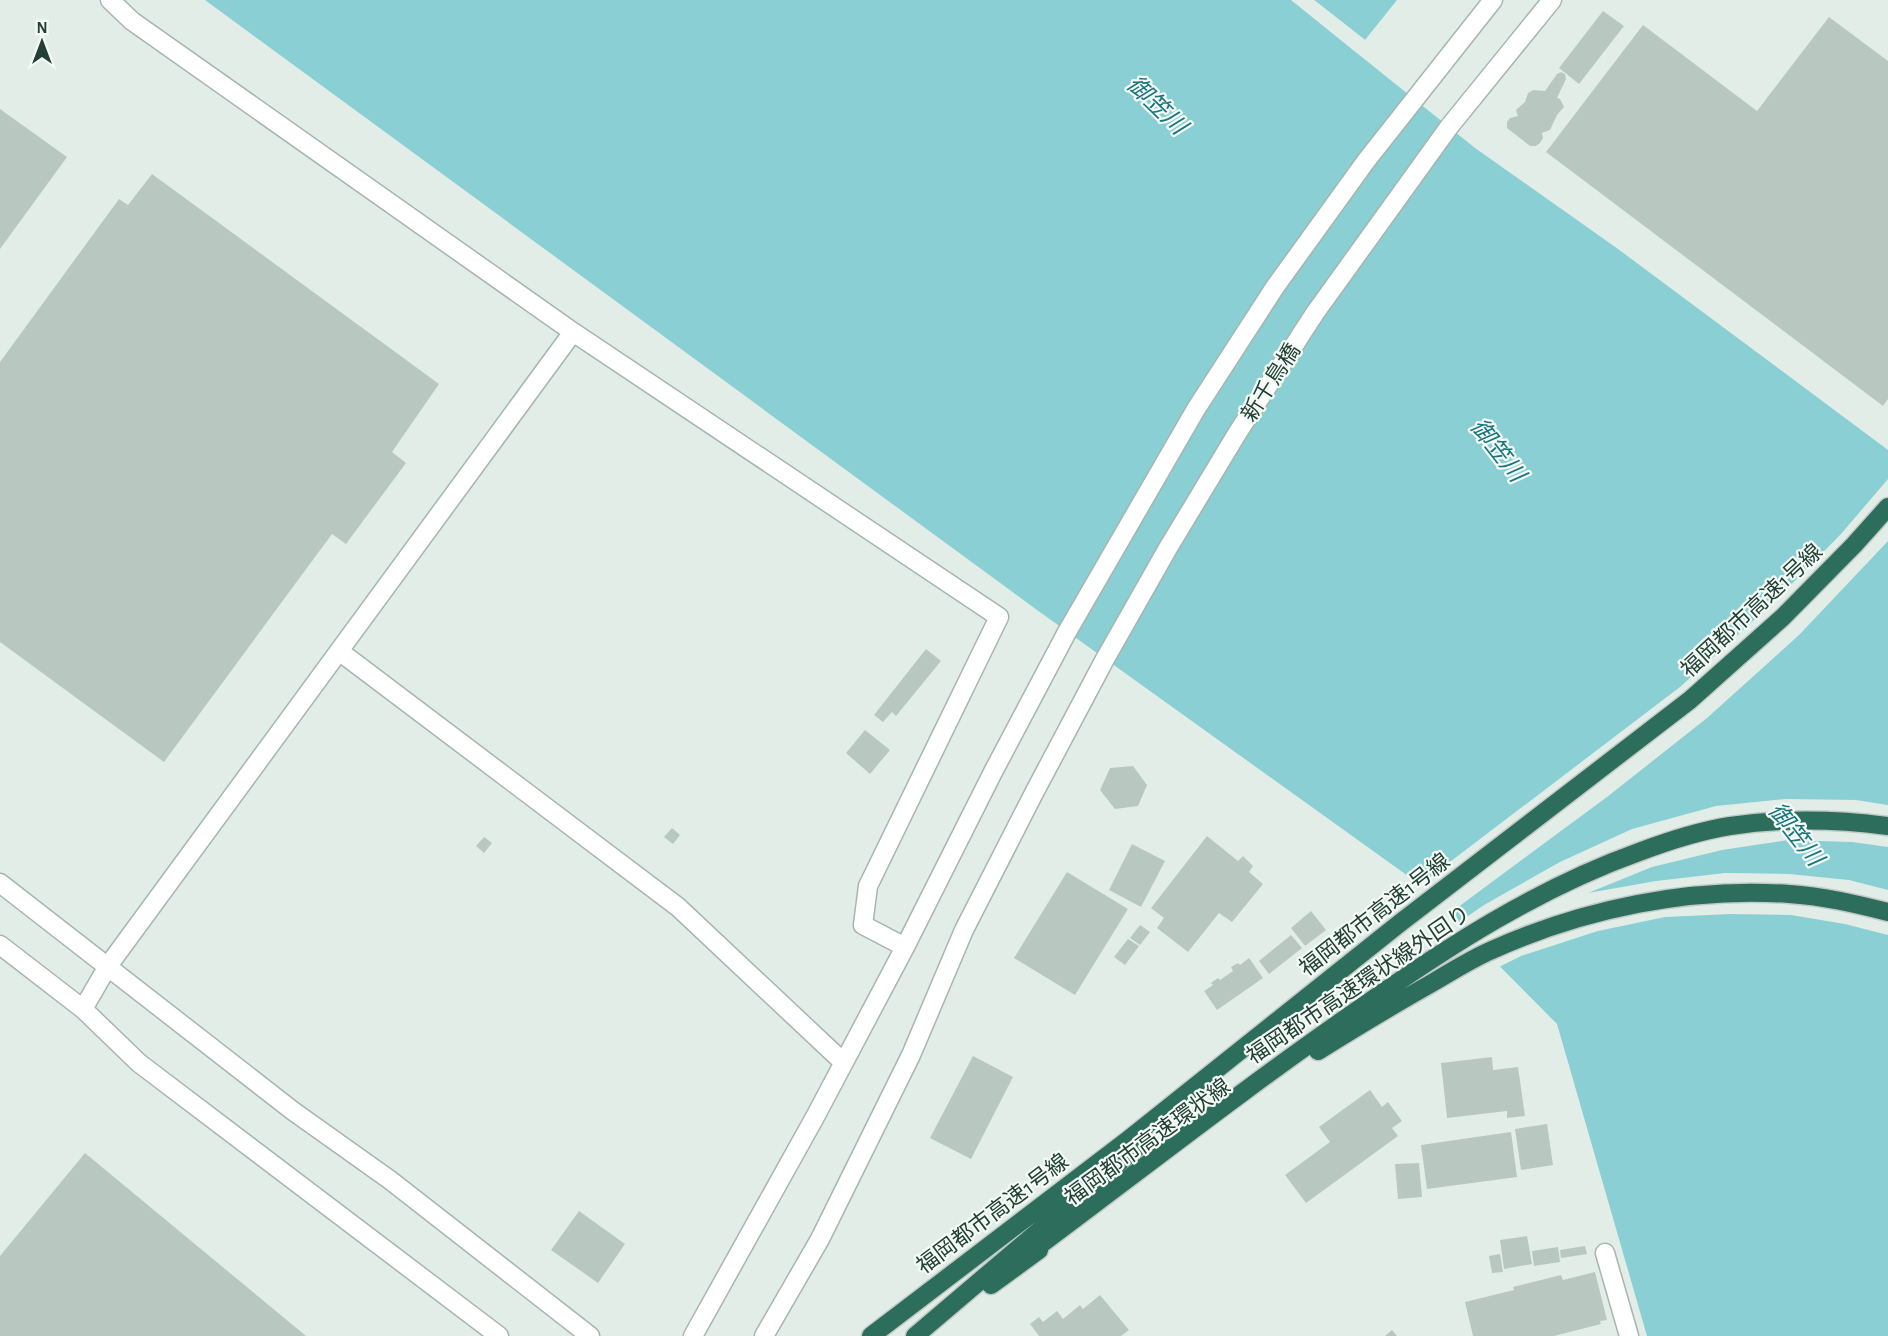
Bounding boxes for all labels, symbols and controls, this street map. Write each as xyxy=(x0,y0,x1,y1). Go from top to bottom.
north arrow xyxy=(12,12,72,72)
text: N xyxy=(36,20,48,36)
water label: 御笠川 xyxy=(1122,71,1194,141)
street label: 新千鳥橋 xyxy=(1237,339,1304,425)
water label: 御笠川 xyxy=(1466,414,1532,489)
street label: 福岡都市高速1号線 xyxy=(1676,539,1826,681)
water label: 御笠川 xyxy=(1764,798,1830,873)
street label: 福岡都市高速1号線 xyxy=(1295,849,1454,980)
street label: 福岡都市高速環状線外回り xyxy=(1242,901,1474,1068)
street label: 福岡都市高速環状線 xyxy=(1060,1074,1234,1209)
street label: 福岡都市高速1号線 xyxy=(912,1149,1073,1278)

